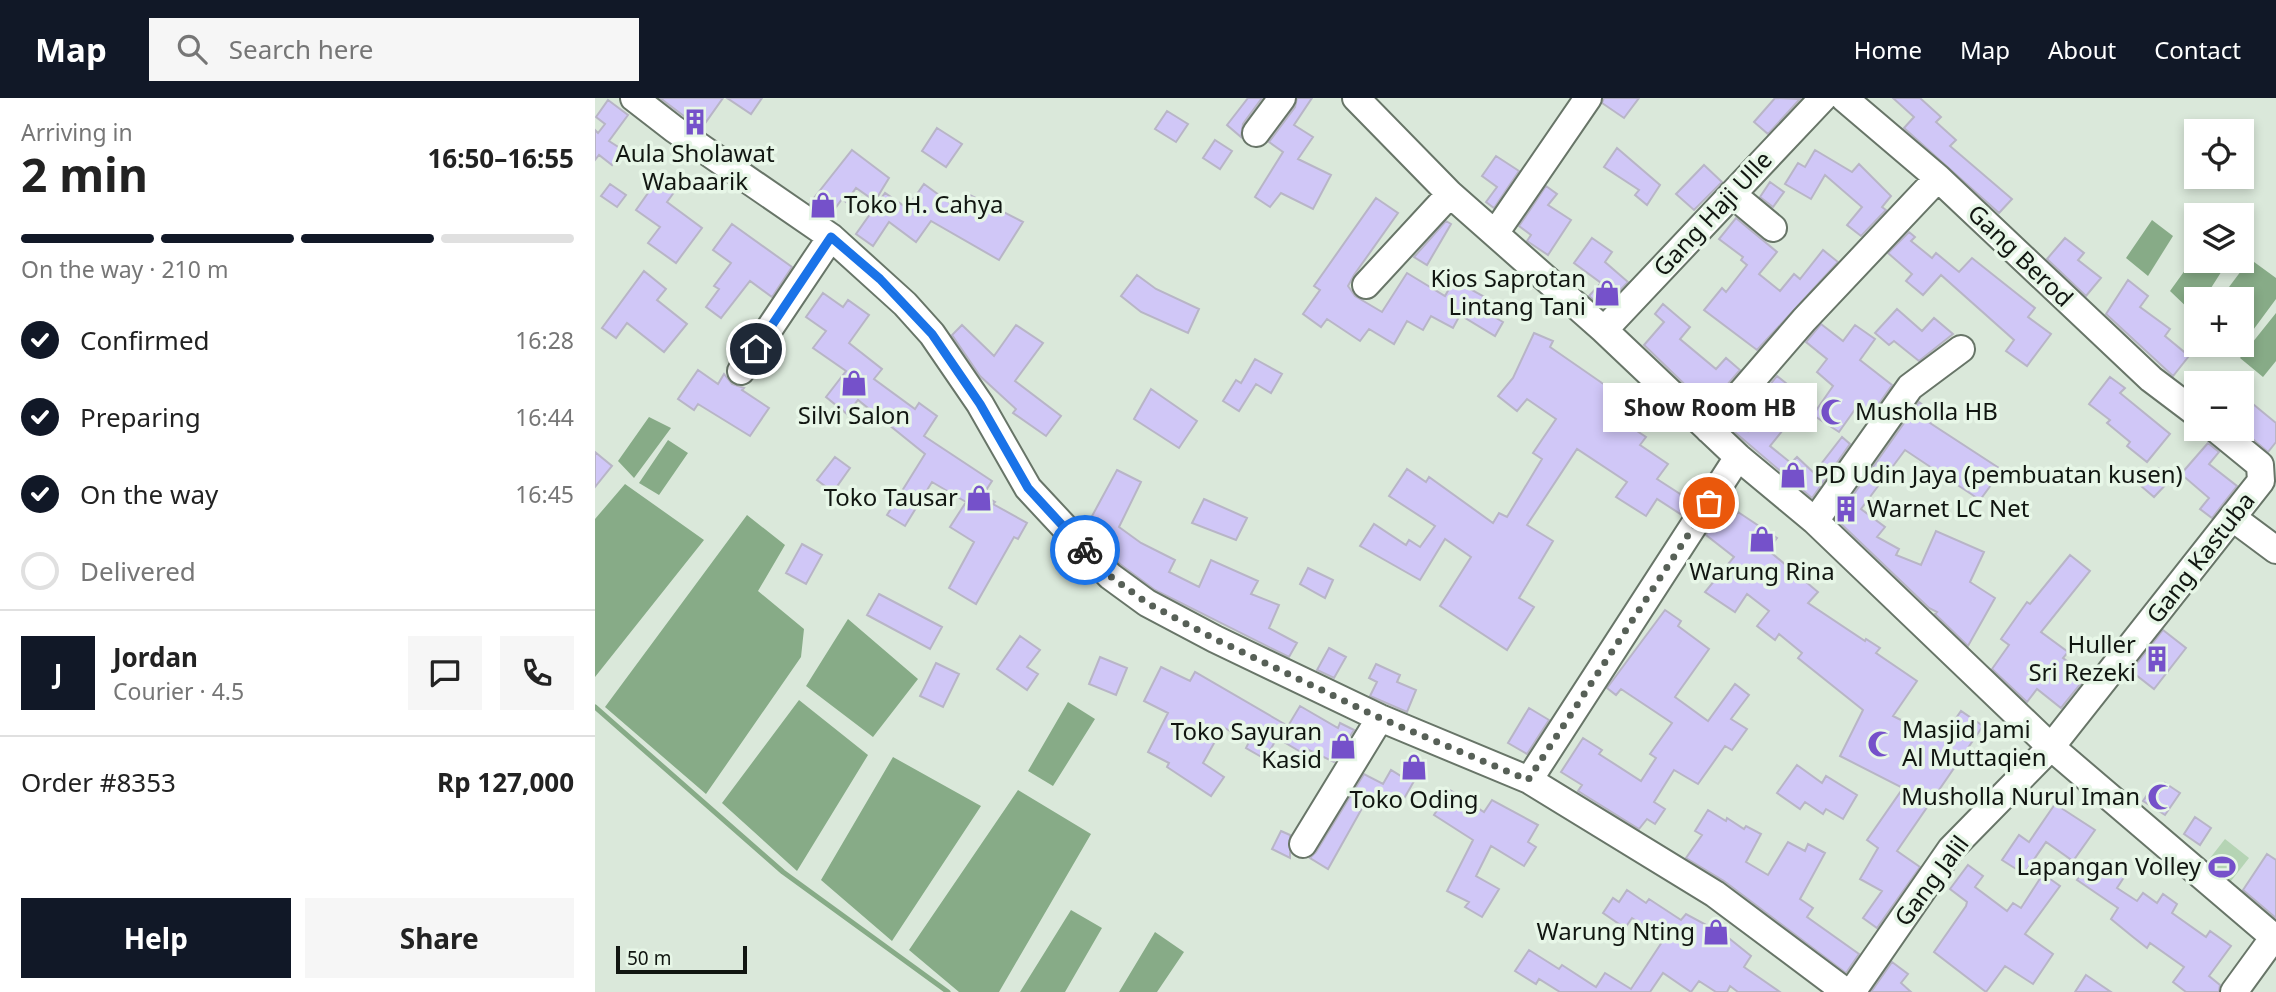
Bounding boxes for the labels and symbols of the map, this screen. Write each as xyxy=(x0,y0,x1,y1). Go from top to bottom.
building icon: Aula Sholawat Wabaarik xyxy=(680,107,710,137)
place label: Aula Sholawat Wabaarik xyxy=(615,136,775,197)
street label: Gang Haji Ulle xyxy=(1645,143,1779,283)
place label: Toko H. Cahya xyxy=(844,187,1003,220)
shop icon: Toko H. Cahya xyxy=(808,190,838,220)
street label: Gang Berod xyxy=(1961,196,2081,314)
place label: Kios Saprotan Lintang Tani xyxy=(1430,261,1586,322)
shop icon: Kios Saprotan Lintang Tani xyxy=(1592,278,1622,308)
pin xyxy=(726,319,786,379)
shop icon: Silvi Salon xyxy=(839,368,869,398)
callout: Show Room HB xyxy=(1602,384,1816,433)
place label: Musholla HB xyxy=(1855,394,1998,427)
mosque icon: Musholla HB xyxy=(1819,397,1849,427)
place label: Silvi Salon xyxy=(798,398,910,431)
place label: PD Udin Jaya (pembuatan kusen) xyxy=(1814,457,2183,490)
shop icon: PD Udin Jaya (pembuatan kusen) xyxy=(1778,460,1808,490)
pin xyxy=(1679,473,1739,533)
place label: Toko Tausar xyxy=(824,480,958,513)
shop icon: Toko Tausar xyxy=(964,483,994,513)
street label: Gang Kastuba xyxy=(2138,485,2262,630)
place label: Warnet LC Net xyxy=(1867,491,2030,524)
building icon: Warnet LC Net xyxy=(1831,494,1861,524)
courier xyxy=(1050,515,1120,585)
shop icon: Warung Rina xyxy=(1747,524,1777,554)
place label: Warung Rina xyxy=(1689,554,1835,587)
place label: Huller Sri Rezeki xyxy=(2028,627,2136,688)
building icon: Huller Sri Rezeki xyxy=(2142,644,2172,674)
place label: Masjid Jami Al Muttaqien xyxy=(1902,712,2046,773)
place label: Toko Sayuran Kasid xyxy=(1171,714,1322,775)
mosque icon: Masjid Jami Al Muttaqien xyxy=(1866,729,1896,759)
shop icon: Toko Sayuran Kasid xyxy=(1328,731,1358,761)
shop icon: Toko Oding xyxy=(1399,752,1429,782)
place label: Musholla Nurul Iman xyxy=(1901,779,2140,812)
place label: Toko Oding xyxy=(1349,782,1479,815)
mosque icon: Musholla Nurul Iman xyxy=(2146,782,2176,812)
street label: Gang Jalil xyxy=(1886,828,1976,932)
place label: Lapangan Volley xyxy=(2016,849,2202,882)
sports icon: Lapangan Volley xyxy=(2207,852,2237,882)
place label: Warung Nting xyxy=(1536,914,1695,947)
shop icon: Warung Nting xyxy=(1701,917,1731,947)
scale bar xyxy=(616,943,747,975)

